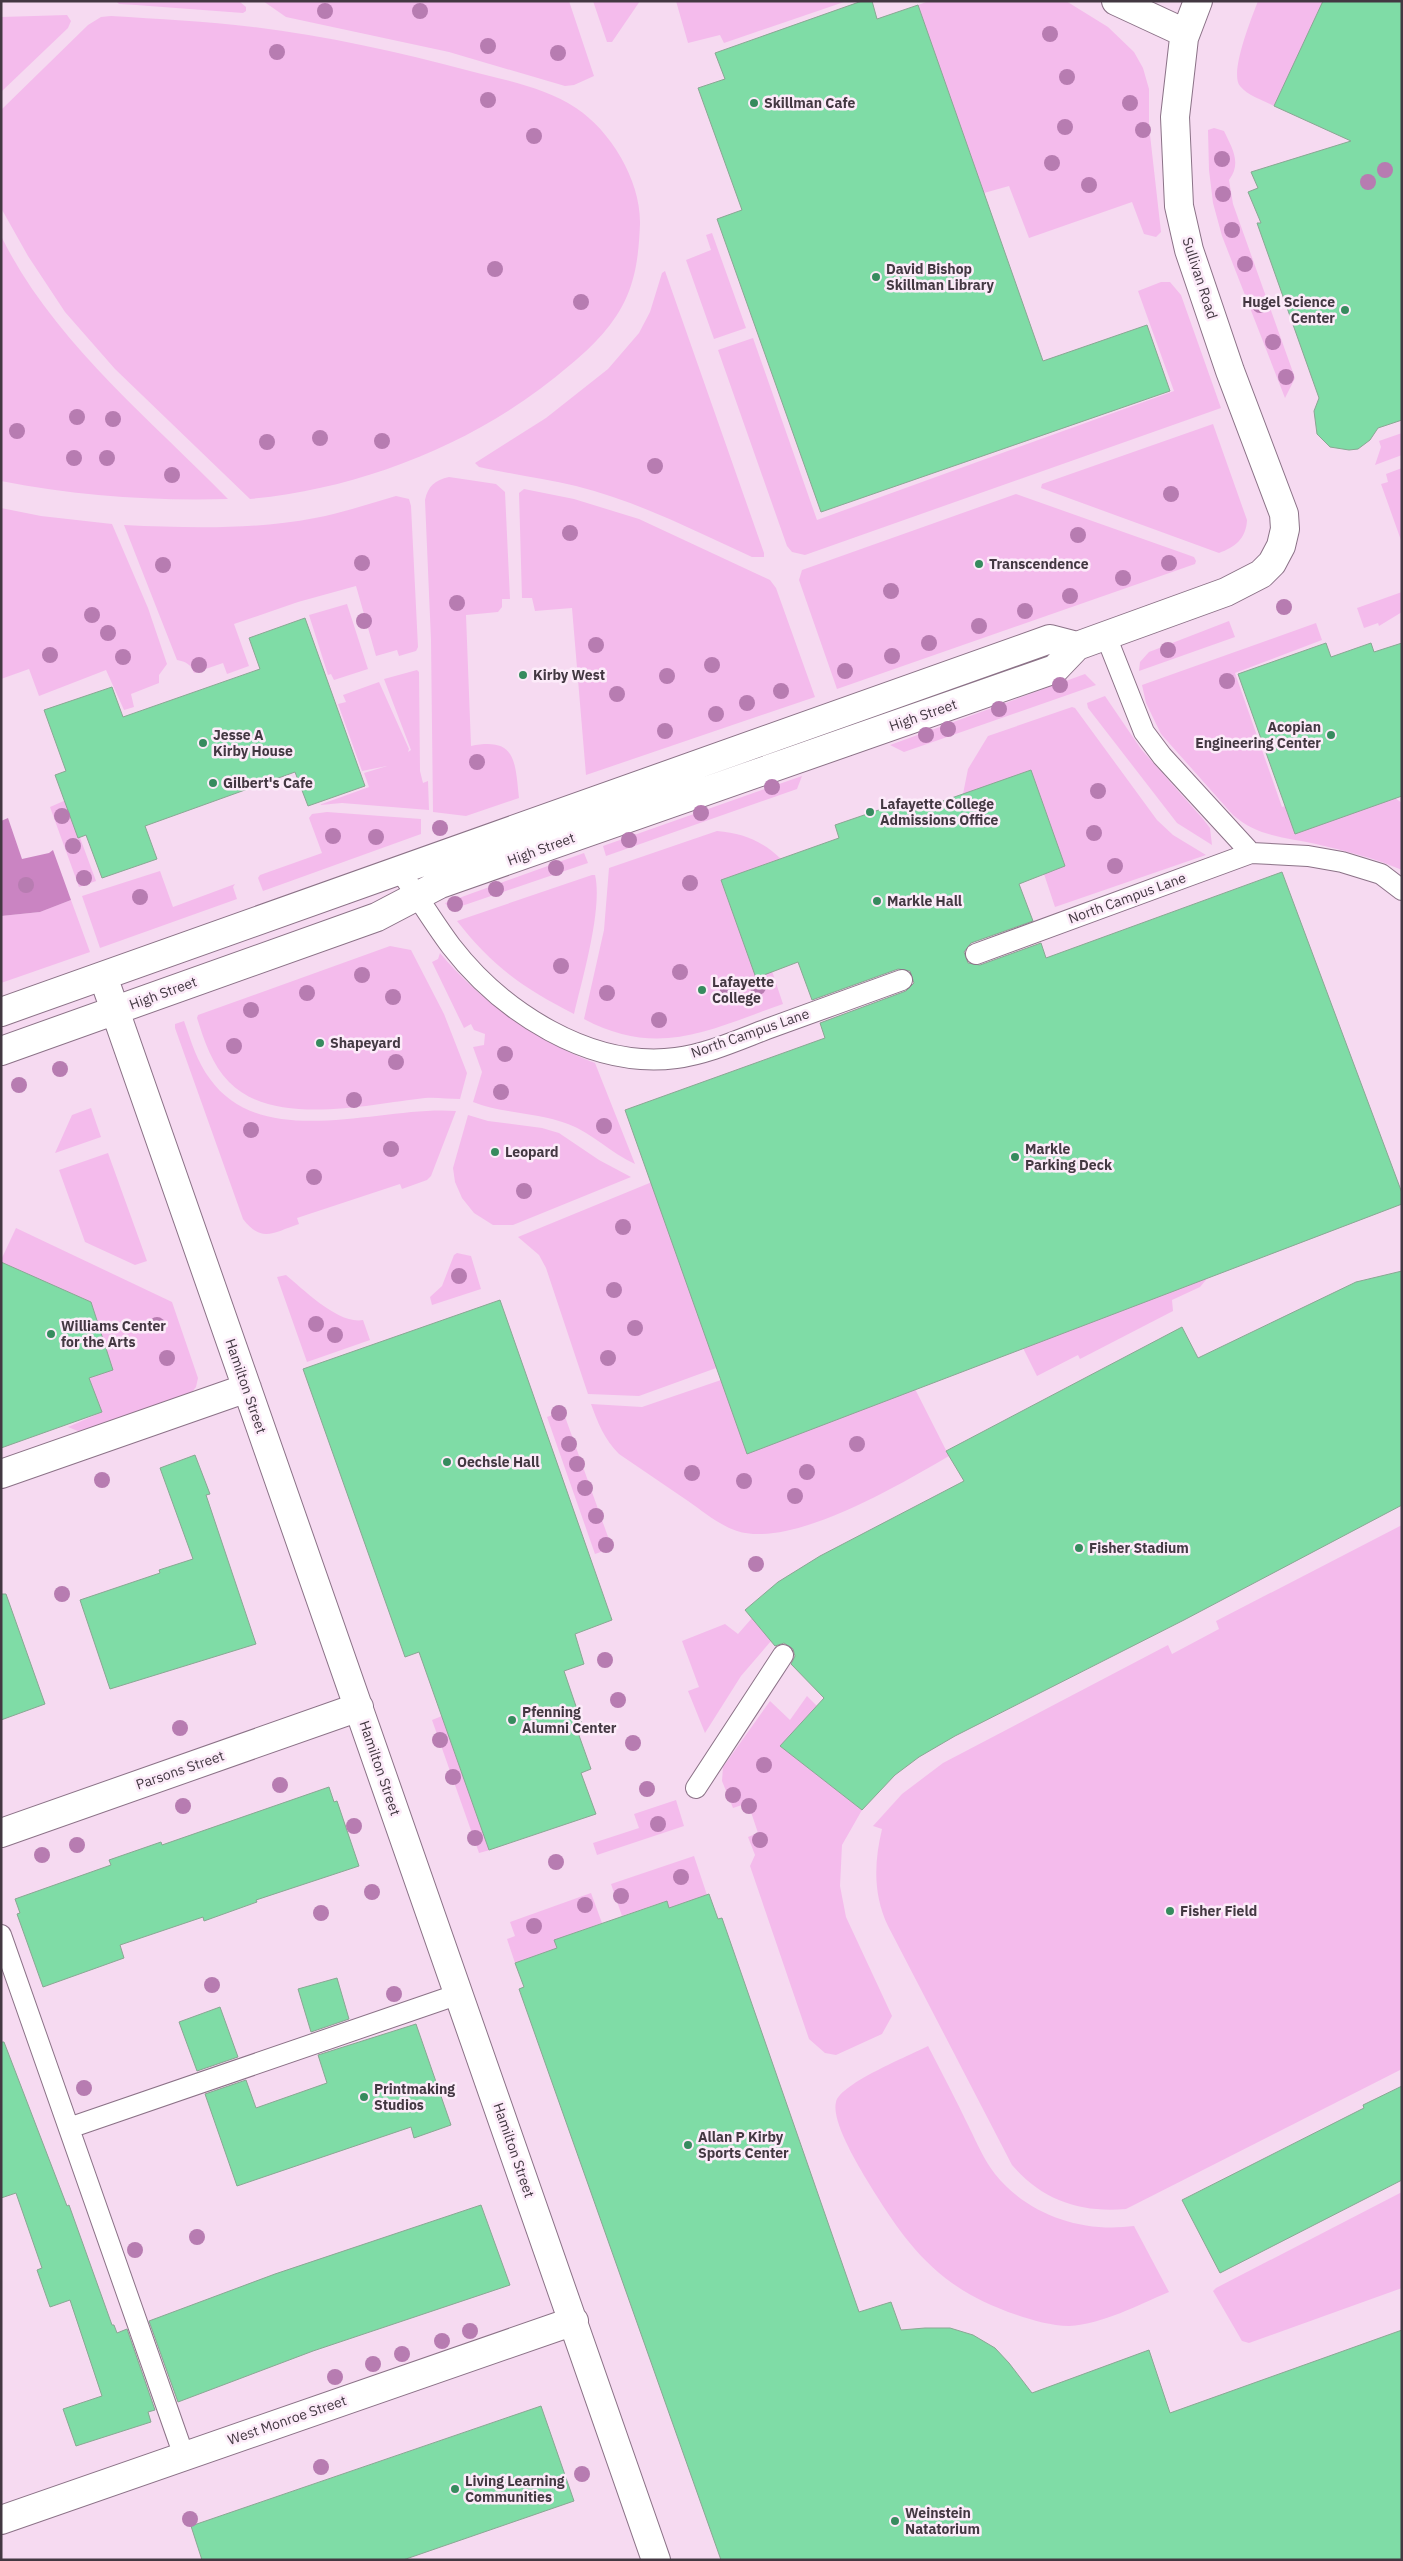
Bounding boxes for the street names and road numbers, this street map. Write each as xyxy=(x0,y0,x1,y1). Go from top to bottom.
street label: Sullivan Road xyxy=(1178,235,1222,321)
street label: High Street xyxy=(887,695,959,735)
street label: High Street xyxy=(505,828,577,870)
street label: North Campus Lane xyxy=(1066,868,1189,928)
street label: High Street xyxy=(127,972,199,1014)
street label: North Campus Lane xyxy=(689,1004,812,1062)
street label: Hamilton Street xyxy=(221,1336,271,1436)
street label: Hamilton Street xyxy=(355,1718,405,1818)
street label: Parsons Street xyxy=(134,1746,227,1794)
street label: Hamilton Street xyxy=(489,2100,539,2200)
street label: West Monroe Street xyxy=(225,2391,349,2449)

